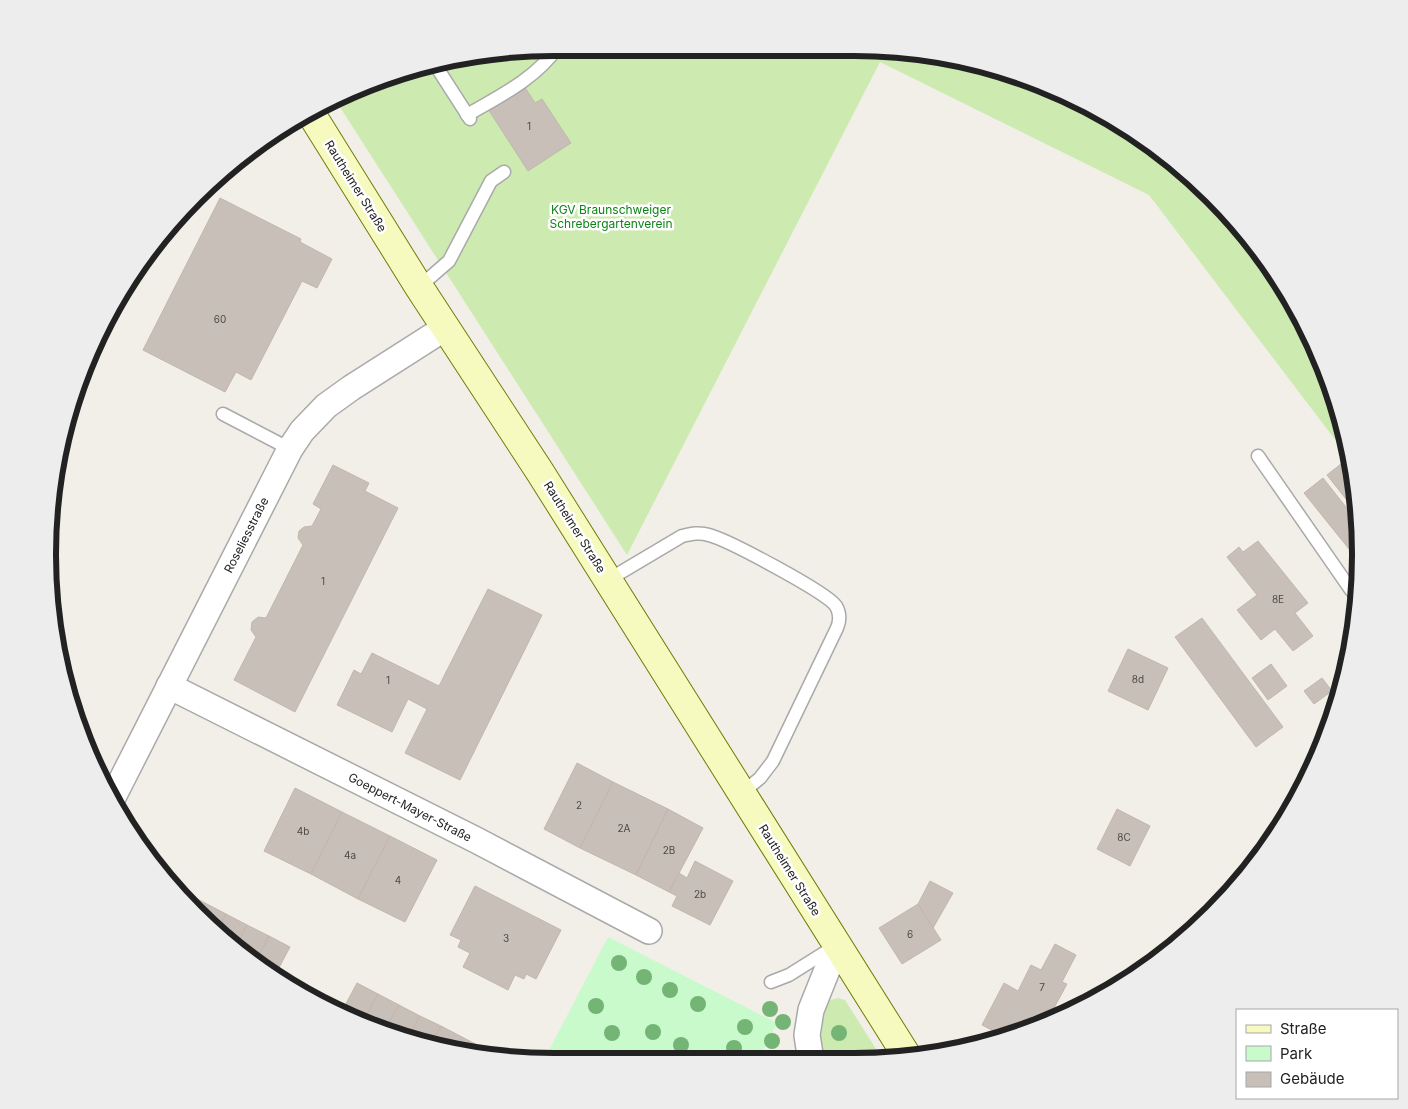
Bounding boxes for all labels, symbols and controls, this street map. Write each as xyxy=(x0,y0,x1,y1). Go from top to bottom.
house number: 1 xyxy=(527,120,531,132)
street label: Rautheimer Straße xyxy=(322,137,390,235)
park label: KGV Braunschweiger Schrebergartenverein xyxy=(550,202,672,231)
house number: 60 xyxy=(214,313,226,325)
street label: Rautheimer Straße xyxy=(541,478,609,576)
street label: Roseliesstraße xyxy=(220,495,272,575)
house number: 1 xyxy=(321,575,325,587)
house number: 8E xyxy=(1272,593,1284,605)
house number: 8d xyxy=(1132,673,1144,685)
house number: 1 xyxy=(386,674,390,686)
street label: Goeppert-Mayer-Straße xyxy=(346,769,474,845)
house number: 2 xyxy=(576,799,582,811)
street label: Rautheimer Straße xyxy=(756,821,824,919)
house number: 2A xyxy=(618,822,631,834)
house number: 4b xyxy=(297,825,309,837)
house number: 8C xyxy=(1117,831,1131,843)
house number: 2B xyxy=(663,844,675,856)
house number: 4a xyxy=(344,849,356,861)
house number: 4 xyxy=(395,874,401,886)
house number: 2b xyxy=(694,888,706,900)
house number: 6 xyxy=(907,928,913,940)
house number: 3 xyxy=(503,932,509,944)
house number: 7 xyxy=(1039,981,1045,993)
legend xyxy=(1236,1009,1398,1099)
text: Straße xyxy=(1280,1019,1327,1038)
text: Park xyxy=(1280,1044,1313,1063)
text: Gebäude xyxy=(1280,1069,1345,1088)

